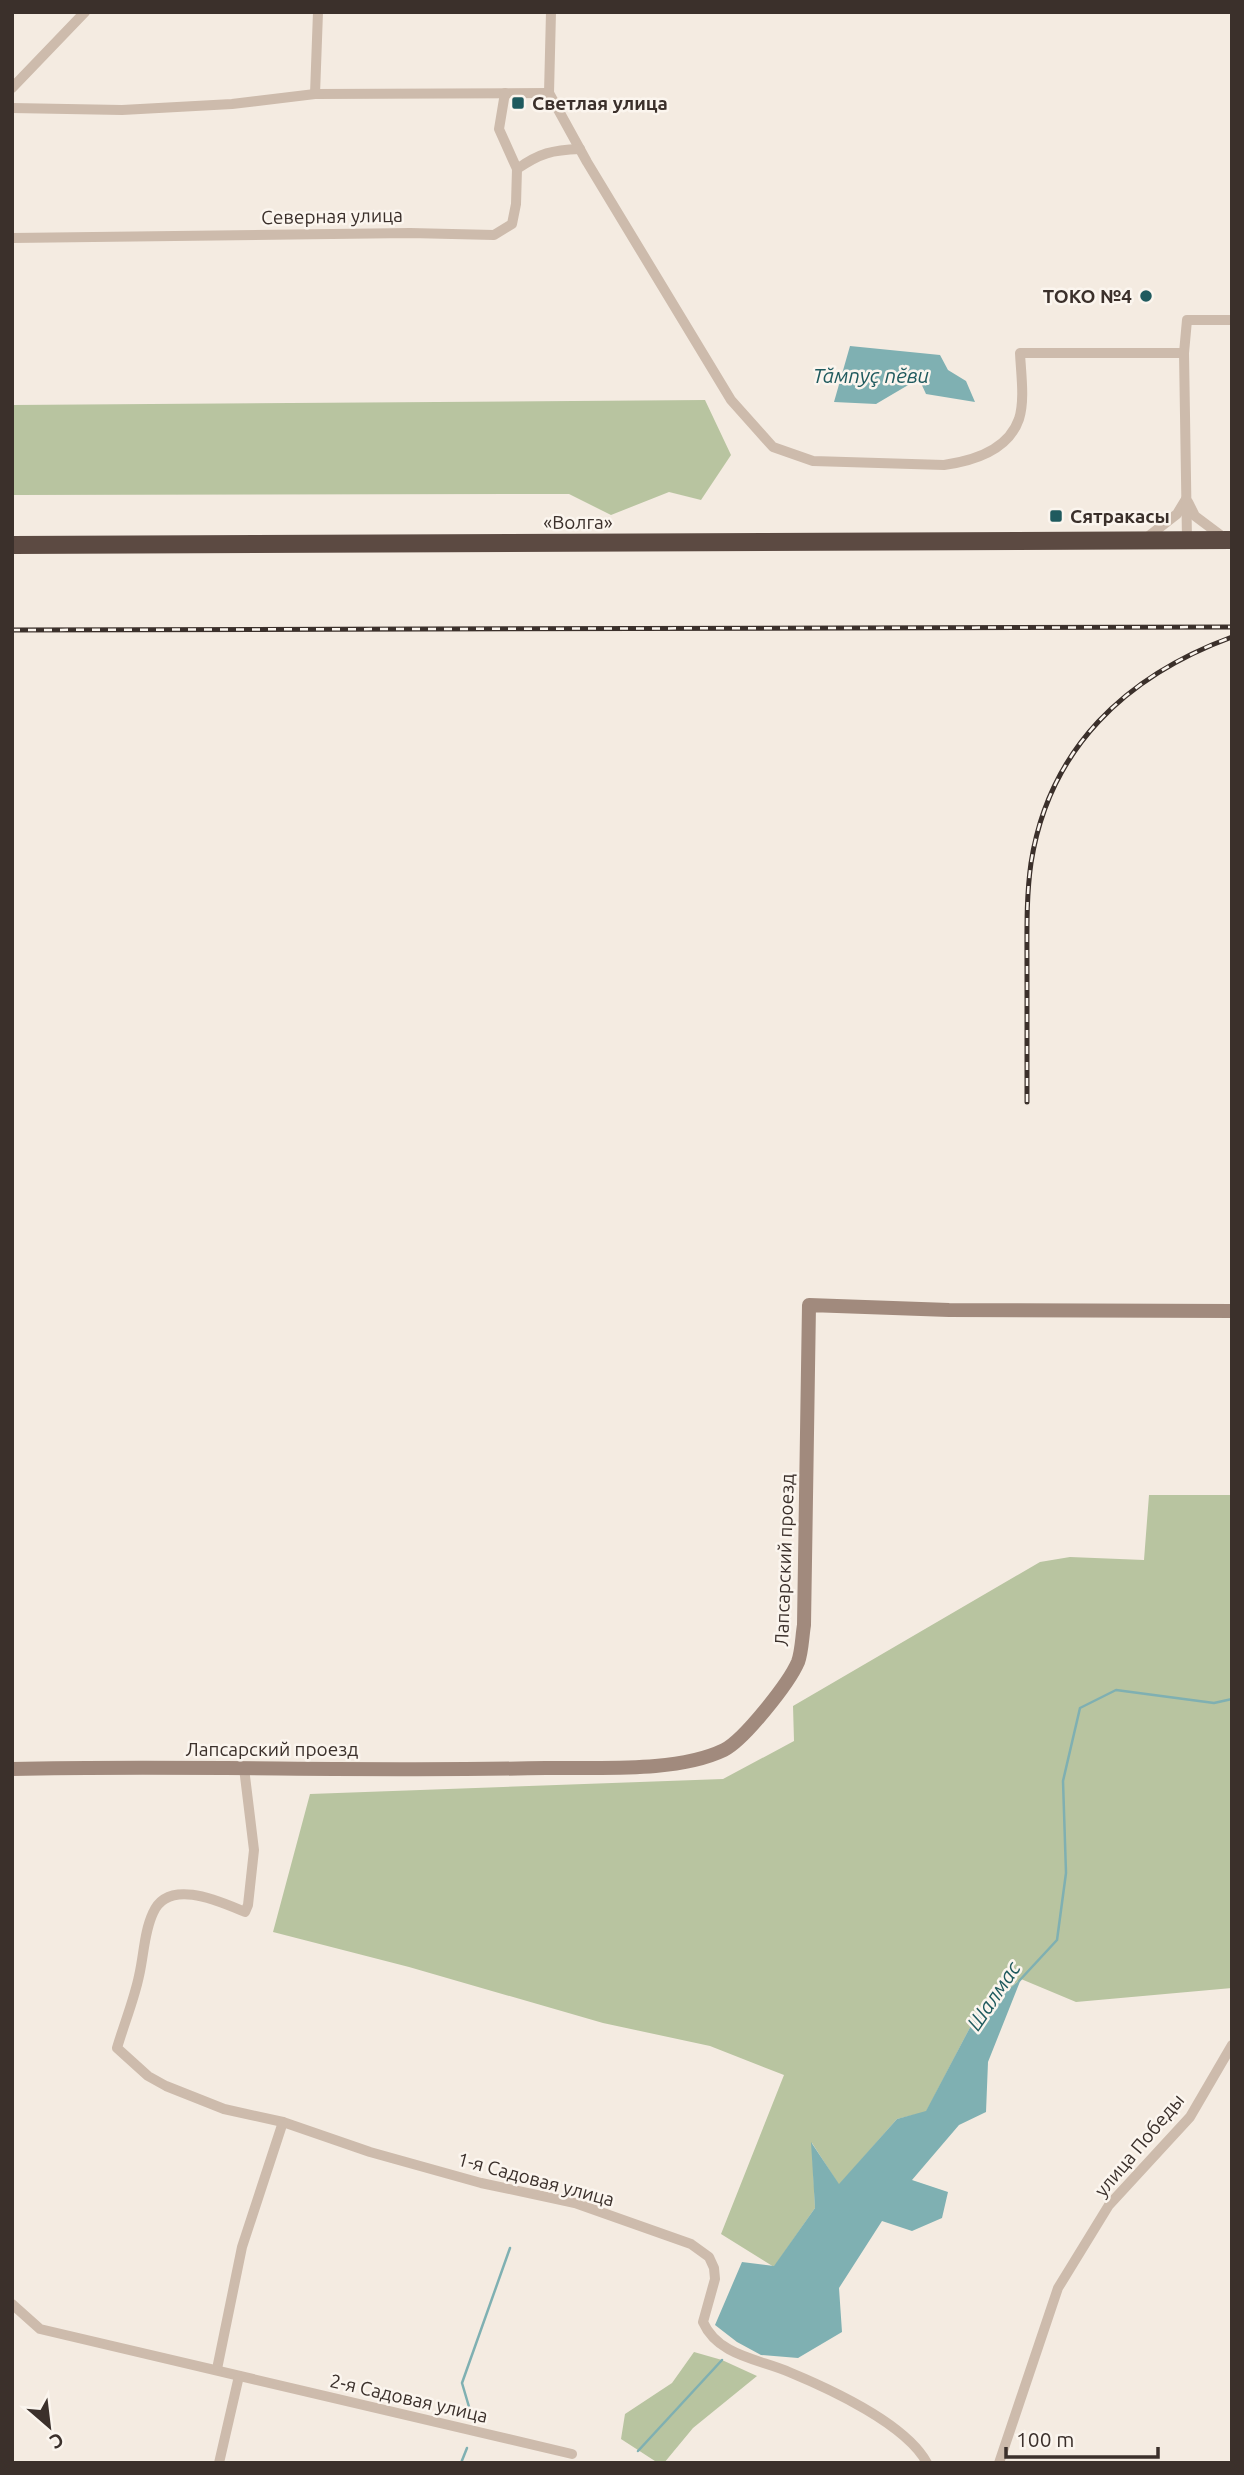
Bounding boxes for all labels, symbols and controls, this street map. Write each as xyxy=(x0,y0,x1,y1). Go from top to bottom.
place label: Светлая улица xyxy=(532,92,668,114)
marker: Светлая улица xyxy=(510,95,526,111)
street label: Северная улица xyxy=(261,204,403,228)
place label: ТОКО №4 xyxy=(1043,285,1132,307)
marker: ТОКО №4 xyxy=(1138,288,1154,304)
water label: Тӑмпуҫ пӗви xyxy=(813,363,929,387)
place label: Сятракасы xyxy=(1070,505,1170,527)
marker: Сятракасы xyxy=(1048,508,1064,524)
street label: «Волга» xyxy=(543,511,613,533)
street label: Лапсарский проезд xyxy=(770,1473,798,1647)
street label: Лапсарский проезд xyxy=(186,1738,358,1760)
water label: Шалмас xyxy=(961,1956,1025,2034)
street label: улица Победы xyxy=(1090,2089,1188,2201)
street label: 1-я Садовая улица xyxy=(455,2147,617,2211)
street label: 2-я Садовая улица xyxy=(328,2369,490,2427)
north arrow xyxy=(14,2391,84,2461)
scale bar xyxy=(1006,2416,1158,2460)
text: 100 m xyxy=(1016,2427,1074,2451)
text: С xyxy=(46,2428,68,2454)

